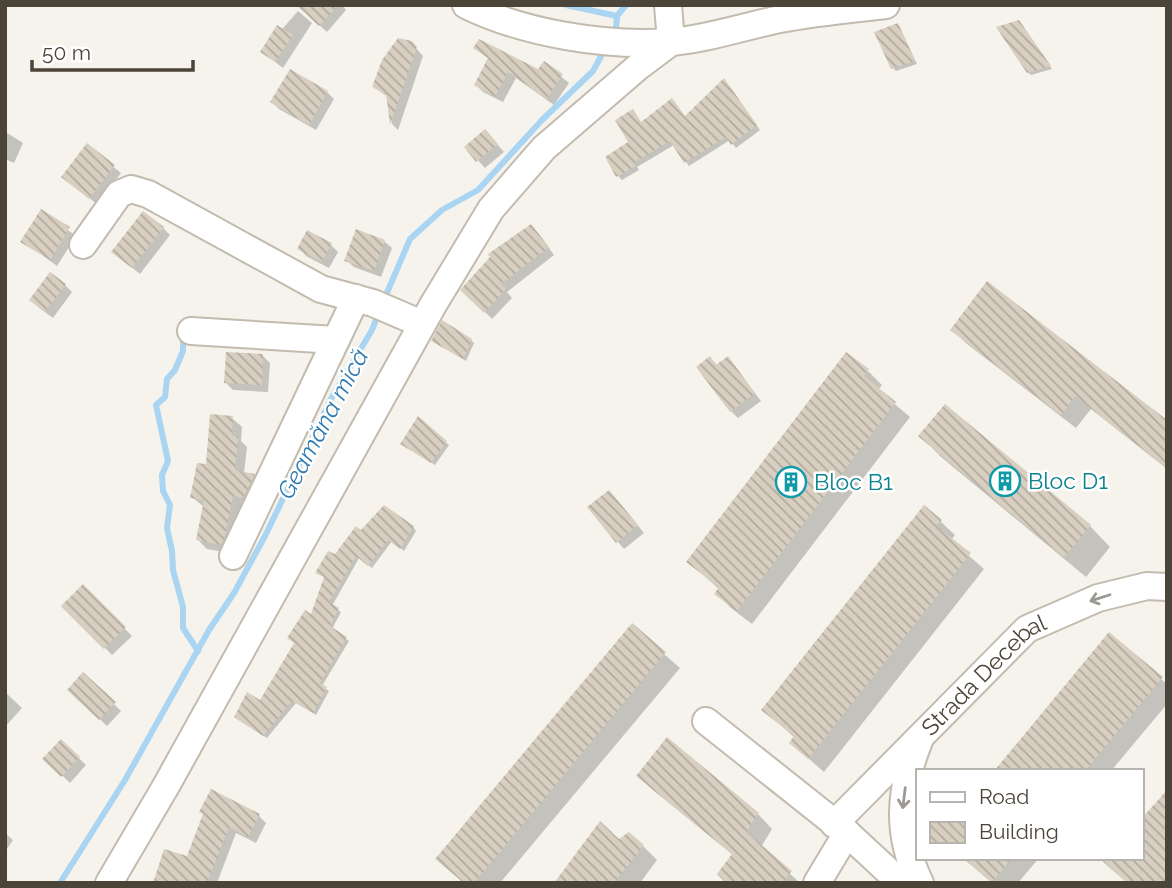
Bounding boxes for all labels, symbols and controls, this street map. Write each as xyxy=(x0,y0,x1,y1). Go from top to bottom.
scale bar xyxy=(32,28,192,72)
text: 50 m xyxy=(42,40,91,65)
water label: Geamăna mică xyxy=(271,344,374,504)
building icon: Bloc D1 xyxy=(988,464,1022,498)
building icon: Bloc B1 xyxy=(774,465,808,499)
place label: Bloc D1 xyxy=(1028,467,1108,494)
place label: Bloc B1 xyxy=(814,468,893,495)
one-way arrow xyxy=(1089,592,1111,605)
street label: Strada Decebal xyxy=(916,608,1051,741)
legend xyxy=(916,769,1144,860)
text: Road xyxy=(979,784,1029,809)
one-way arrow xyxy=(898,786,911,809)
text: Building xyxy=(979,819,1059,844)

